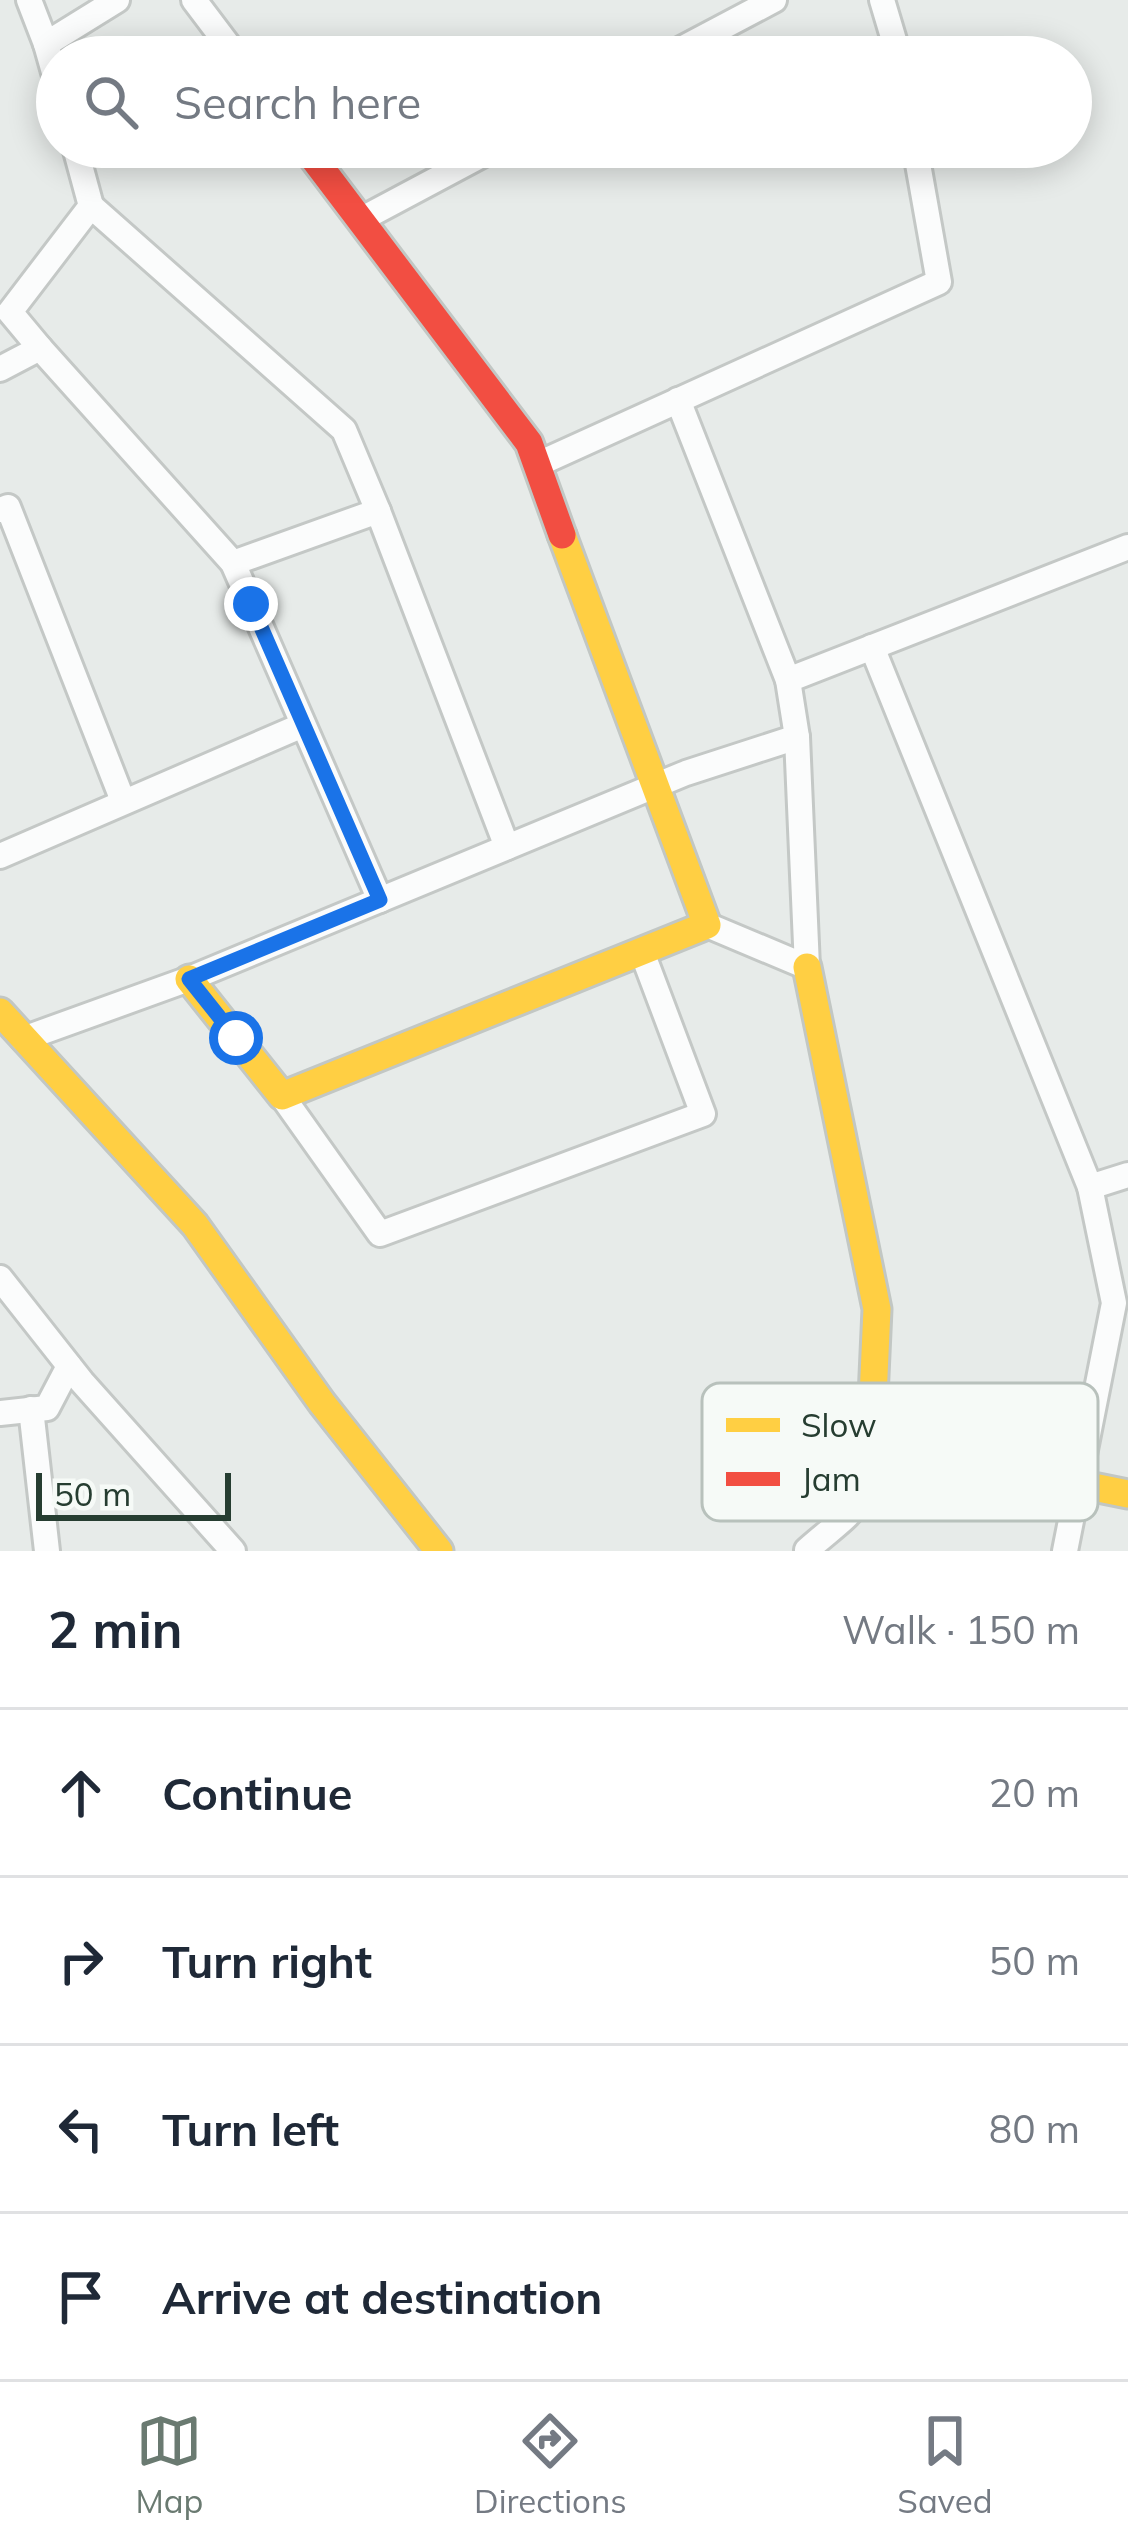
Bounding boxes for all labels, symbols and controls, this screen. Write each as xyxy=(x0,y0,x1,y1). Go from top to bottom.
search box xyxy=(36,36,1092,168)
icon: search xyxy=(78,69,144,135)
text: Search here xyxy=(174,74,421,130)
route end xyxy=(224,577,278,631)
route start xyxy=(209,1011,263,1065)
legend xyxy=(702,1383,1098,1521)
text: Slow xyxy=(801,1404,877,1445)
text: Jam xyxy=(801,1458,861,1499)
scale bar xyxy=(36,1467,231,1520)
text: 50 m xyxy=(54,1473,131,1514)
text: 2 min xyxy=(48,1597,183,1661)
text: Walk · 150 m xyxy=(842,1605,1080,1654)
icon: ahead xyxy=(48,1760,114,1826)
text: Continue xyxy=(162,1765,352,1821)
text: 20 m xyxy=(989,1768,1080,1817)
icon: right xyxy=(48,1928,114,1994)
text: Turn right xyxy=(162,1933,372,1989)
text: 50 m xyxy=(989,1936,1080,1985)
icon: left xyxy=(48,2096,114,2162)
text: Turn left xyxy=(162,2101,339,2157)
text: 80 m xyxy=(989,2104,1080,2153)
icon: arrive xyxy=(48,2264,114,2330)
text: Arrive at destination xyxy=(162,2269,602,2325)
tab: Map xyxy=(135,2408,203,2521)
tab: Directions xyxy=(474,2408,627,2521)
tab: Saved xyxy=(897,2408,993,2521)

